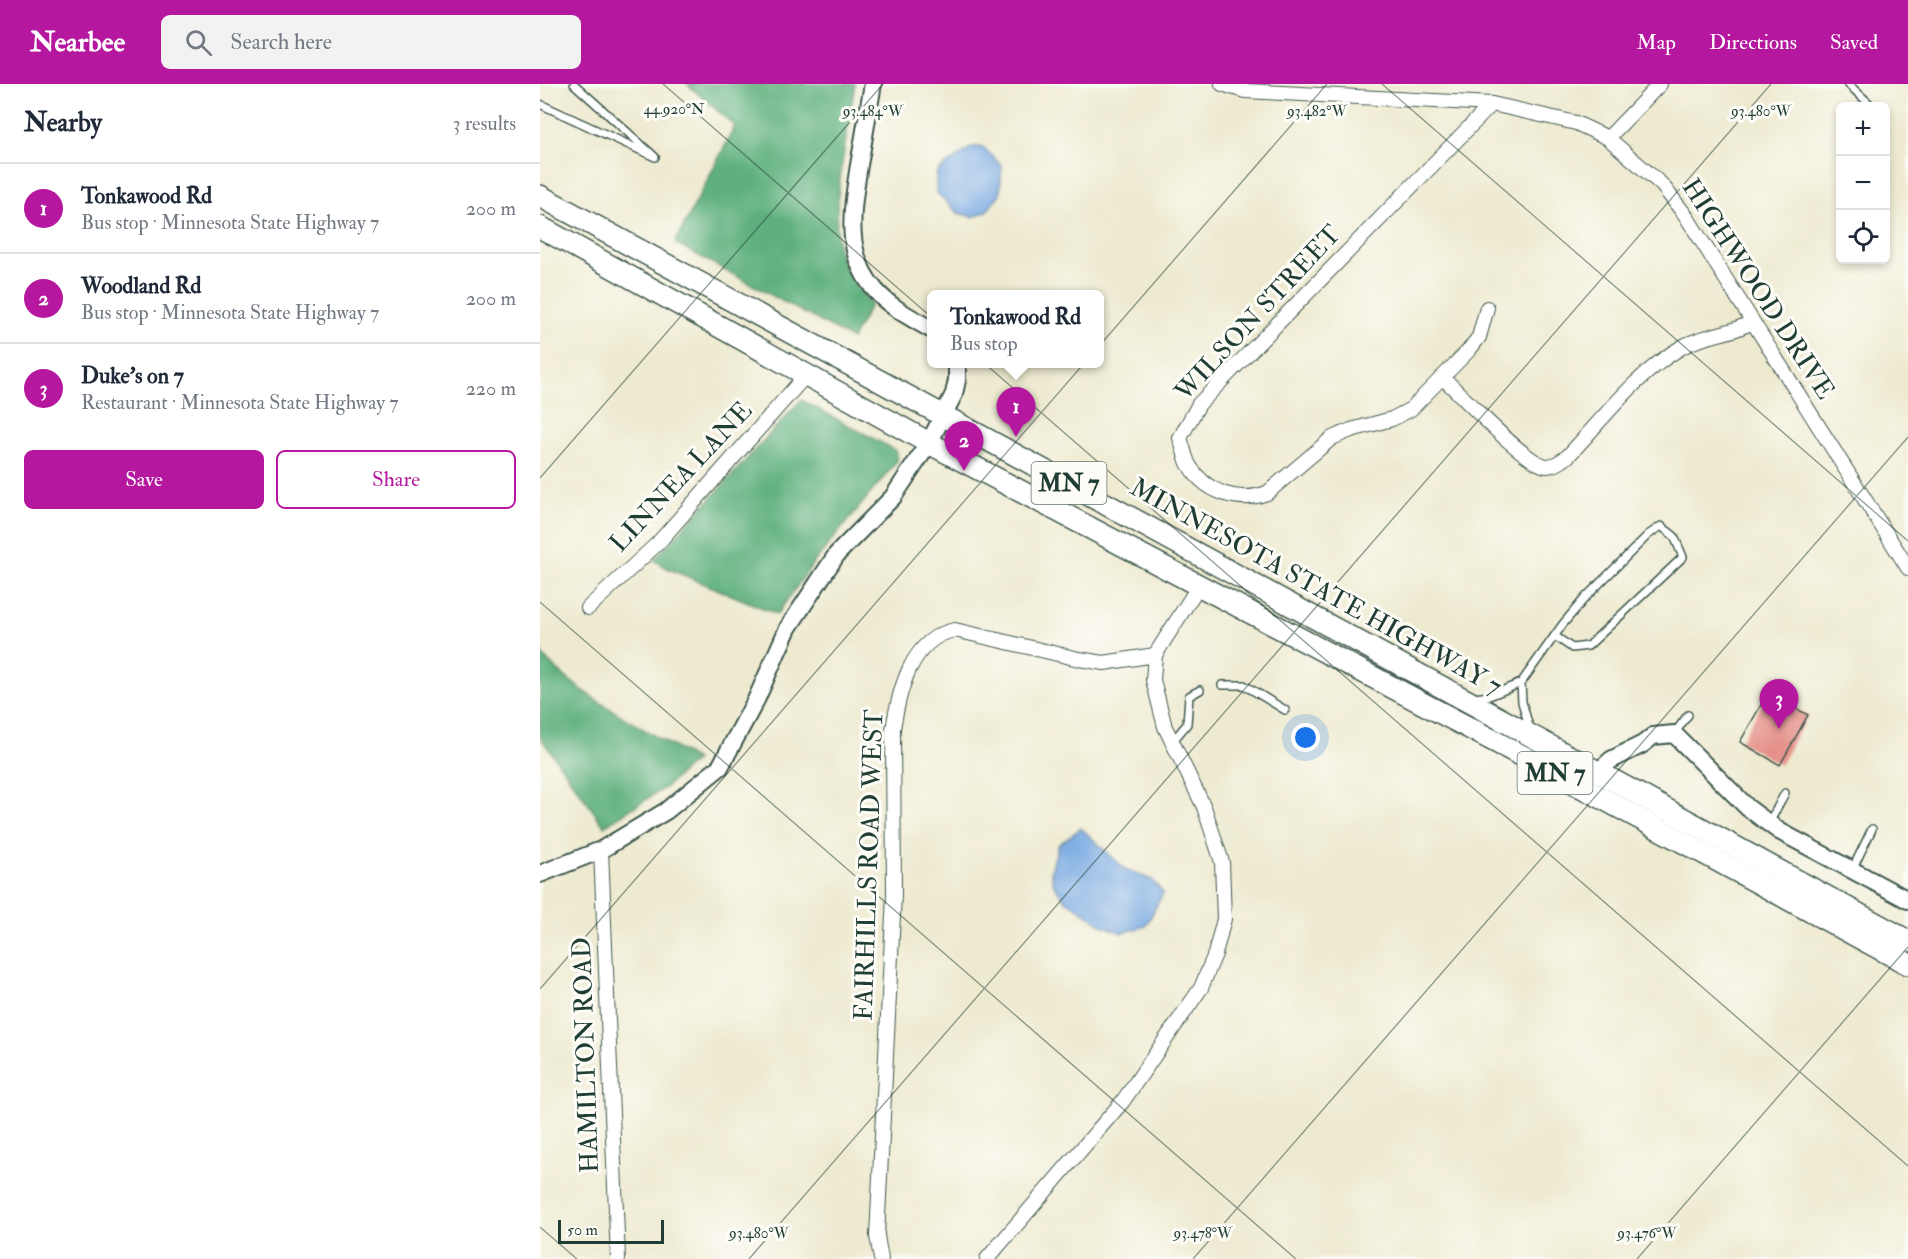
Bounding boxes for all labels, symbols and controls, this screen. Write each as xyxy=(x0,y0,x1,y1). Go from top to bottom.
search box xyxy=(161,15,581,69)
text: Nearbee xyxy=(30,25,125,60)
icon: search xyxy=(182,26,215,59)
text: Search here xyxy=(230,28,332,56)
text: Map xyxy=(1636,29,1676,56)
text: Directions xyxy=(1709,29,1797,56)
text: Saved xyxy=(1830,29,1878,56)
text: 44.920°N xyxy=(643,100,705,119)
text: 93.484°W xyxy=(842,102,904,121)
text: 93.482°W xyxy=(1286,102,1348,121)
text: 93.480°W xyxy=(1730,102,1792,121)
map controls xyxy=(1836,102,1890,264)
button: + xyxy=(1836,102,1890,156)
text: Nearby xyxy=(24,107,102,139)
text: 3 results xyxy=(453,111,516,136)
button: − xyxy=(1836,156,1890,210)
street label: HIGHWOOD DRIVE xyxy=(1675,173,1841,405)
text: Tonkawood Rd xyxy=(81,182,212,210)
text: 1 xyxy=(40,196,47,221)
text: 200 m xyxy=(466,196,516,221)
text: Bus stop · Minnesota State Highway 7 xyxy=(81,210,379,235)
button: locate xyxy=(1836,210,1890,264)
street label: WILSON STREET xyxy=(1168,218,1348,408)
text: Woodland Rd xyxy=(81,272,201,300)
text: 2 xyxy=(38,286,49,311)
text: 200 m xyxy=(466,286,516,311)
popup xyxy=(927,290,1104,368)
text: Bus stop · Minnesota State Highway 7 xyxy=(81,300,379,325)
text: Tonkawood Rd xyxy=(950,303,1081,331)
text: Bus stop xyxy=(950,331,1018,356)
text: Duke's on 7 xyxy=(81,362,184,390)
text: 3 xyxy=(40,376,47,401)
text: 220 m xyxy=(466,376,516,401)
pin: 1 xyxy=(996,388,1036,437)
text: Restaurant · Minnesota State Highway 7 xyxy=(81,390,398,415)
street label: LINNEA LANE xyxy=(603,395,759,559)
pin: 2 xyxy=(944,422,984,471)
button: Save xyxy=(24,450,264,509)
button: Share xyxy=(276,450,516,509)
road number: MN 7 xyxy=(1032,462,1106,504)
street label: MINNESOTA STATE HIGHWAY 7 xyxy=(1125,471,1507,703)
pin: 3 xyxy=(1760,680,1798,729)
street label: FAIRHILLS ROAD WEST xyxy=(848,709,890,1021)
your location xyxy=(1291,723,1320,752)
road number: MN 7 xyxy=(1518,752,1592,794)
street label: HAMILTON ROAD xyxy=(566,936,606,1174)
scale bar xyxy=(558,1217,664,1244)
text: 50 m xyxy=(567,1220,598,1240)
text: 93.480°W xyxy=(728,1224,790,1243)
text: 93.478°W xyxy=(1173,1224,1233,1243)
text: 93.476°W xyxy=(1616,1224,1677,1243)

